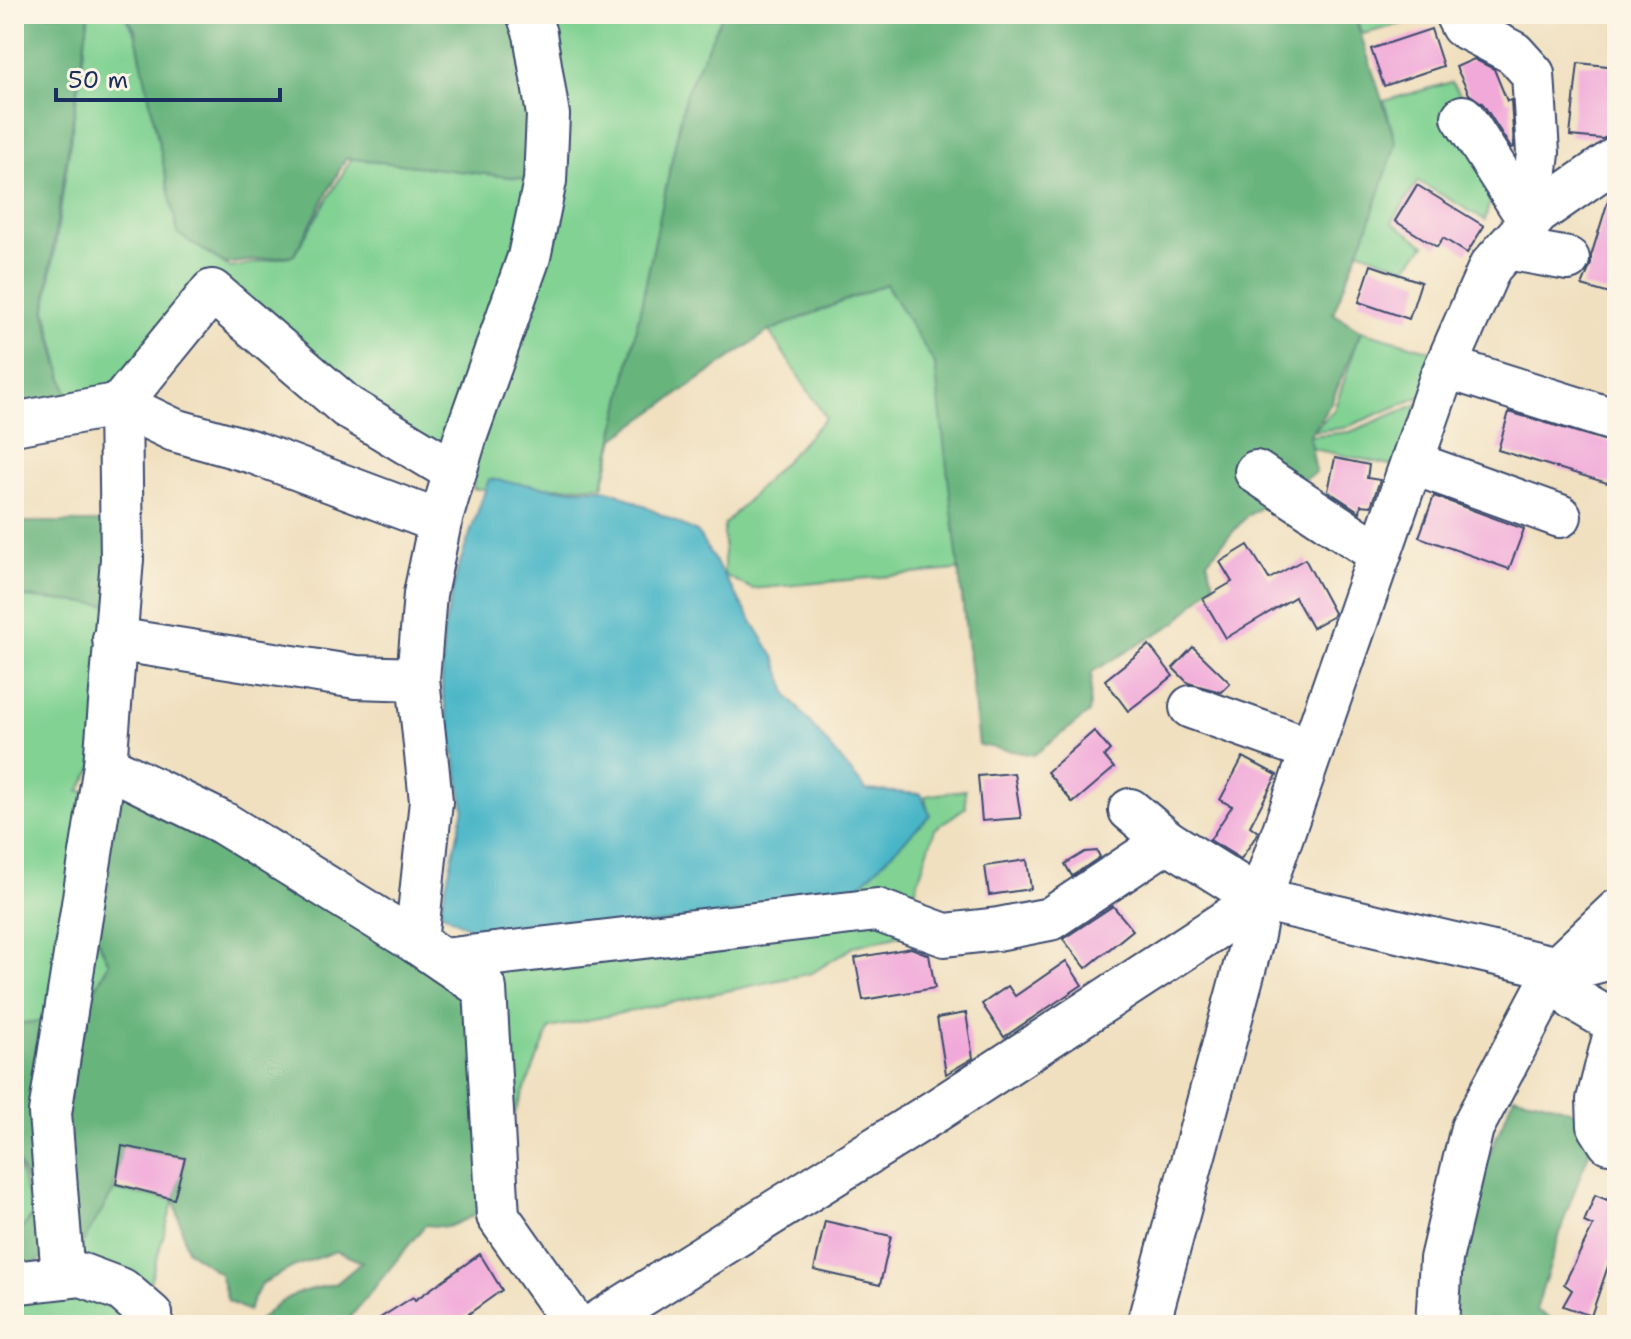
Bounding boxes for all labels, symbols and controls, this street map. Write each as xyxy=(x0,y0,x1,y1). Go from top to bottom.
scale bar xyxy=(56,52,280,102)
text: 50 m xyxy=(68,64,128,96)

